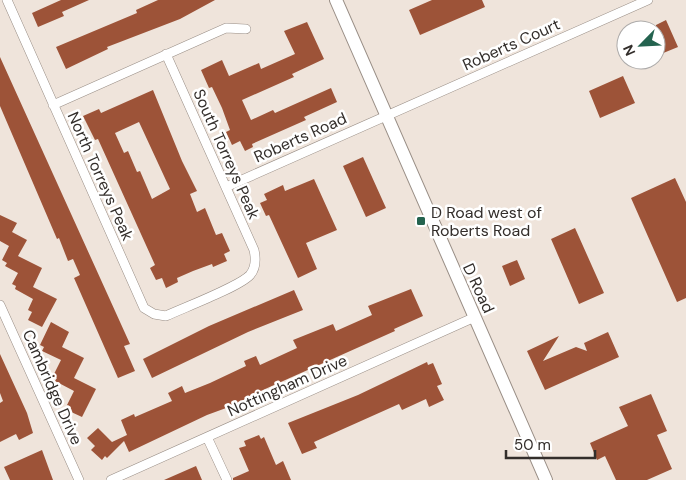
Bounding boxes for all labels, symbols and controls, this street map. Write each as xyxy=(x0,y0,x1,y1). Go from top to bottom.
street label: Roberts Court xyxy=(459,14,563,75)
north arrow xyxy=(616,20,666,70)
text: N xyxy=(619,42,639,59)
street label: South Torreys Peak xyxy=(188,86,265,223)
street label: North Torreys Peak xyxy=(63,108,138,244)
street label: Roberts Road xyxy=(251,108,350,167)
place label: D Road west of Roberts Road xyxy=(431,202,542,241)
marker: D Road west of Roberts Road xyxy=(415,215,427,227)
street label: D Road xyxy=(458,260,499,316)
street label: Cambridge Drive xyxy=(18,326,87,448)
street label: Nottingham Drive xyxy=(224,350,350,421)
scale bar xyxy=(506,428,595,460)
text: 50 m xyxy=(514,435,551,455)

